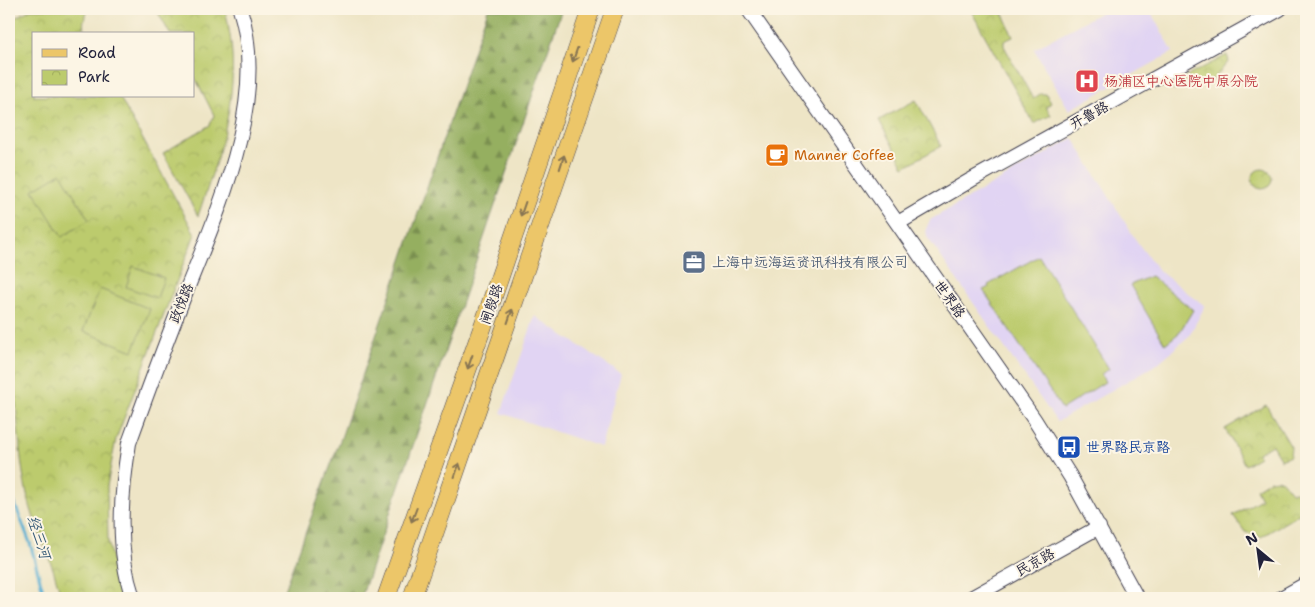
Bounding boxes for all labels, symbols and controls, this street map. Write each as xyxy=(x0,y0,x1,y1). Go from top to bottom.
legend xyxy=(32,32,195,98)
text: Road xyxy=(78,43,116,63)
one-way arrow xyxy=(570,47,580,63)
text: Park xyxy=(78,67,110,87)
hospital icon: 杨浦区中心医院中原分院 xyxy=(1074,68,1100,94)
place label: 杨浦区中心医院中原分院 xyxy=(1104,72,1258,90)
street label: 开鲁路 xyxy=(1066,97,1112,133)
cafe icon: Manner Coffee xyxy=(764,142,790,168)
place label: Manner Coffee xyxy=(794,146,895,164)
one-way arrow xyxy=(557,154,567,170)
one-way arrow xyxy=(518,200,527,216)
office icon: 上海中远海运资讯科技有限公司 xyxy=(681,249,707,275)
place label: 上海中远海运资讯科技有限公司 xyxy=(712,253,908,271)
street label: 世界路 xyxy=(931,277,969,321)
street label: 政悦路 xyxy=(165,280,197,326)
street label: 闸殷路 xyxy=(476,281,506,327)
one-way arrow xyxy=(506,309,515,325)
one-way arrow xyxy=(465,354,475,370)
bus stop icon: 世界路民京路 xyxy=(1056,434,1082,460)
place label: 世界路民京路 xyxy=(1086,438,1170,456)
one-way arrow xyxy=(452,462,462,478)
one-way arrow xyxy=(409,507,419,522)
water label: 经三河 xyxy=(23,513,56,564)
north arrow xyxy=(1232,524,1282,574)
text: N xyxy=(1242,528,1261,549)
street label: 民京路 xyxy=(1012,544,1058,580)

